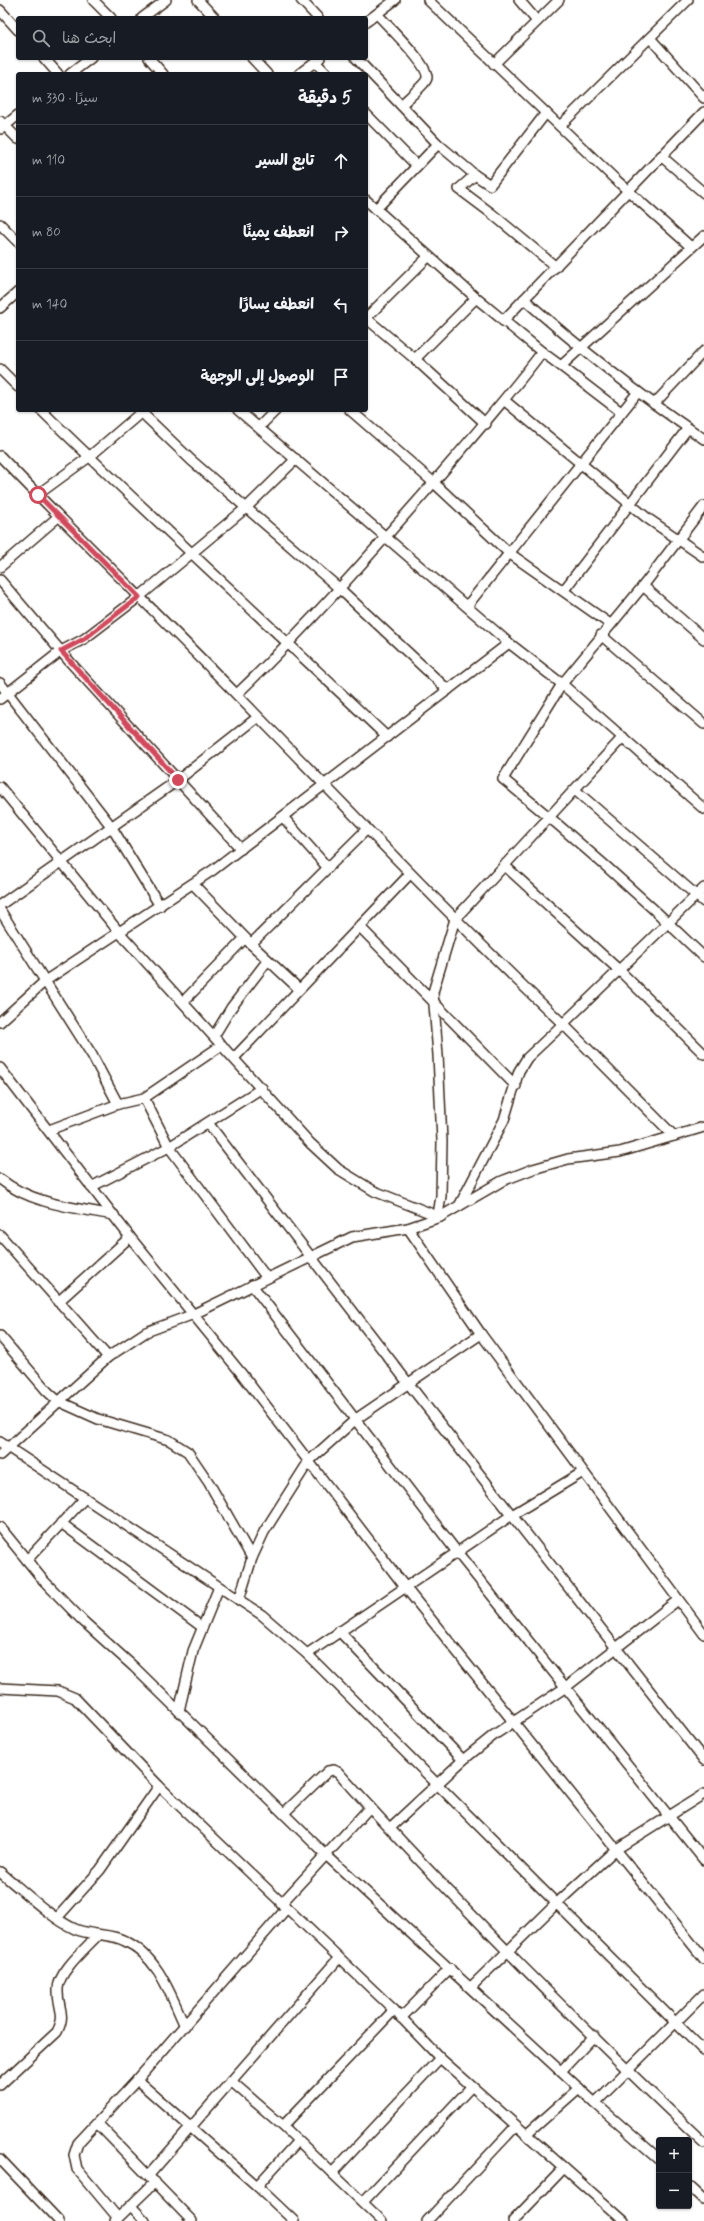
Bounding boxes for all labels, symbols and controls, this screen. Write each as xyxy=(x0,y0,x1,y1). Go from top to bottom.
search box xyxy=(16,16,368,60)
icon: search xyxy=(30,27,52,49)
text: ابحث هنا xyxy=(62,29,116,49)
text: 5 دقيقة xyxy=(298,87,352,109)
text: سيرًا · 330 m xyxy=(32,90,98,107)
icon: ahead xyxy=(330,150,352,172)
text: تابع السير xyxy=(256,151,314,171)
text: 110 m xyxy=(32,152,65,169)
icon: right xyxy=(330,222,352,244)
text: انعطف يمينًا xyxy=(243,223,314,243)
text: 80 m xyxy=(32,224,61,241)
icon: left xyxy=(330,294,352,316)
text: انعطف يسارًا xyxy=(239,295,314,315)
text: 140 m xyxy=(32,296,67,313)
icon: arrive xyxy=(330,366,352,388)
text: الوصول إلى الوجهة xyxy=(200,367,314,387)
route start xyxy=(29,486,47,504)
route end xyxy=(169,771,187,789)
map controls xyxy=(656,2137,692,2209)
button: + xyxy=(656,2137,692,2173)
button: − xyxy=(656,2173,692,2209)

